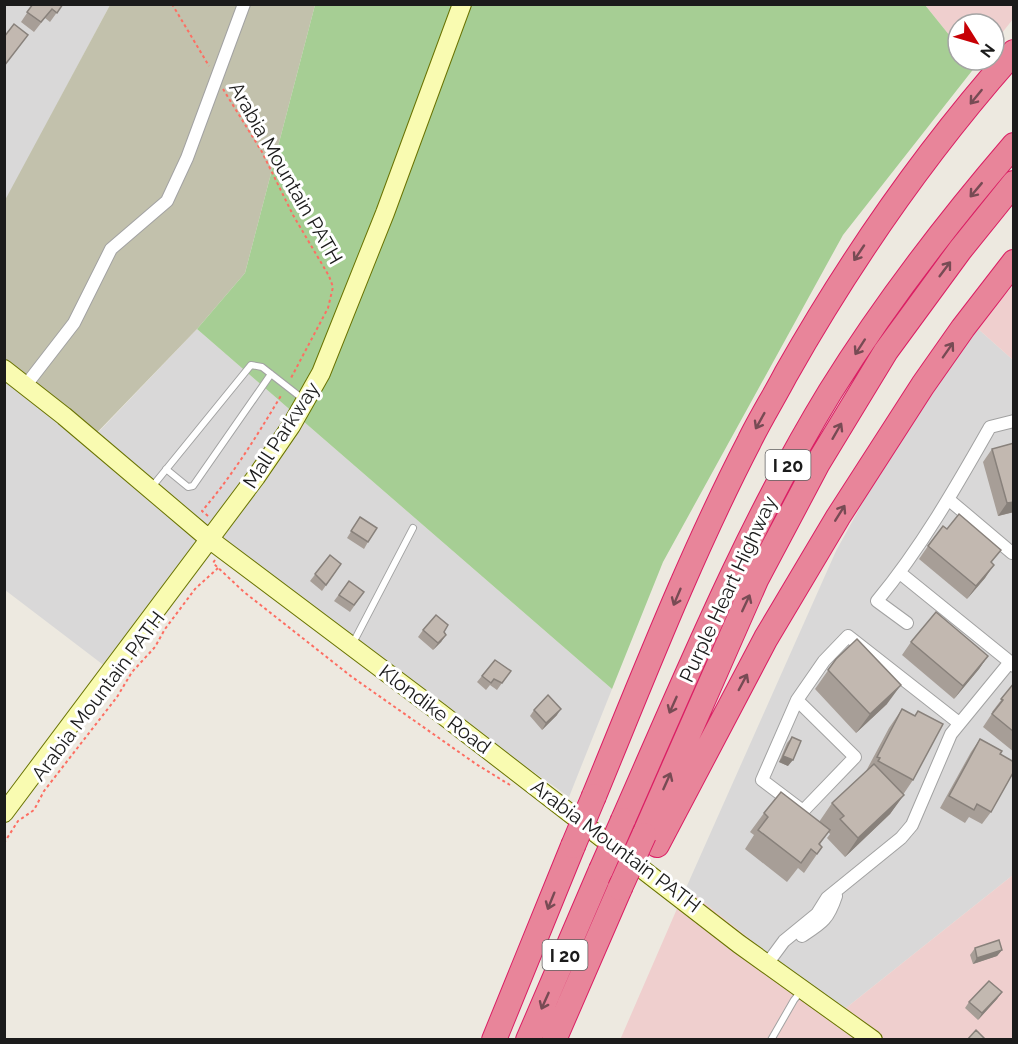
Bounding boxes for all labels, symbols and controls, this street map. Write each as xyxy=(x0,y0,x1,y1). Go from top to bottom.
north arrow xyxy=(946,12,1006,72)
text: N xyxy=(976,40,999,61)
street label: Arabia Mountain PATH xyxy=(224,78,348,268)
one-way arrow xyxy=(970,88,983,104)
one-way arrow xyxy=(969,182,982,198)
one-way arrow xyxy=(853,244,865,261)
one-way arrow xyxy=(939,261,952,277)
one-way arrow xyxy=(854,338,866,355)
one-way arrow xyxy=(942,343,954,359)
street label: Mall Parkway xyxy=(238,377,324,493)
one-way arrow xyxy=(754,412,766,429)
one-way arrow xyxy=(831,423,843,440)
road number: I 20 xyxy=(766,450,810,480)
street label: Purple Heart Highway xyxy=(674,492,782,686)
one-way arrow xyxy=(835,505,847,522)
one-way arrow xyxy=(671,587,682,605)
one-way arrow xyxy=(741,594,752,612)
street label: Arabia Mountain PATH xyxy=(26,606,170,786)
street label: Klondike Road xyxy=(374,659,496,759)
one-way arrow xyxy=(737,674,749,691)
one-way arrow xyxy=(667,696,678,714)
one-way arrow xyxy=(662,773,673,791)
street label: Arabia Mountain PATH xyxy=(526,774,706,918)
one-way arrow xyxy=(545,891,556,909)
road number: I 20 xyxy=(542,940,588,970)
one-way arrow xyxy=(539,991,550,1009)

